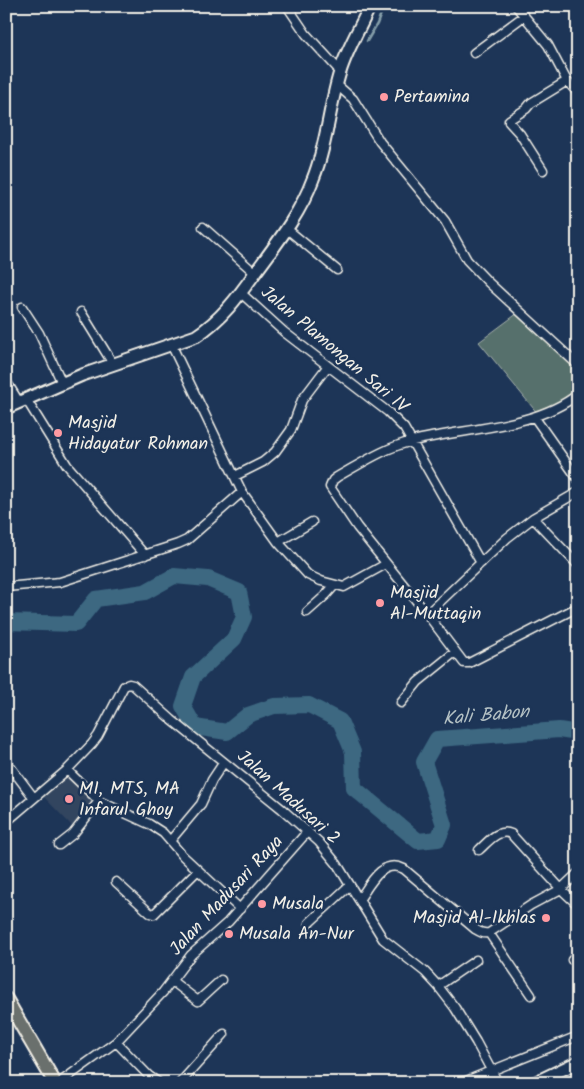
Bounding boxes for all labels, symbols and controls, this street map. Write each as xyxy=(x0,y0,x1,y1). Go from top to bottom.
place label: Pertamina xyxy=(394,83,470,112)
marker: Pertamina xyxy=(378,91,390,103)
street label: Jalan Plamongan Sari IV xyxy=(254,279,416,422)
place label: Masjid Hidayatur Rohman xyxy=(68,409,208,459)
marker: Masjid Hidayatur Rohman xyxy=(52,427,64,439)
place label: Masjid Al-Muttaqin xyxy=(390,579,481,629)
marker: Masjid Al-Muttaqin xyxy=(374,597,386,609)
water label: Kali Babon xyxy=(442,697,532,735)
street label: Jalan Madusari 2 xyxy=(230,743,346,853)
place label: MI, MTS, MA Infarul Ghoy xyxy=(79,775,180,825)
marker: MI, MTS, MA Infarul Ghoy xyxy=(63,793,75,805)
street label: Jalan Madusari Raya xyxy=(163,829,291,963)
place label: Musala xyxy=(272,890,324,919)
marker: Musala xyxy=(256,898,268,910)
place label: Masjid Al-Ikhlas xyxy=(413,904,536,933)
marker: Masjid Al-Ikhlas xyxy=(540,912,552,924)
place label: Musala An-Nur xyxy=(239,920,355,949)
marker: Musala An-Nur xyxy=(223,928,235,940)

